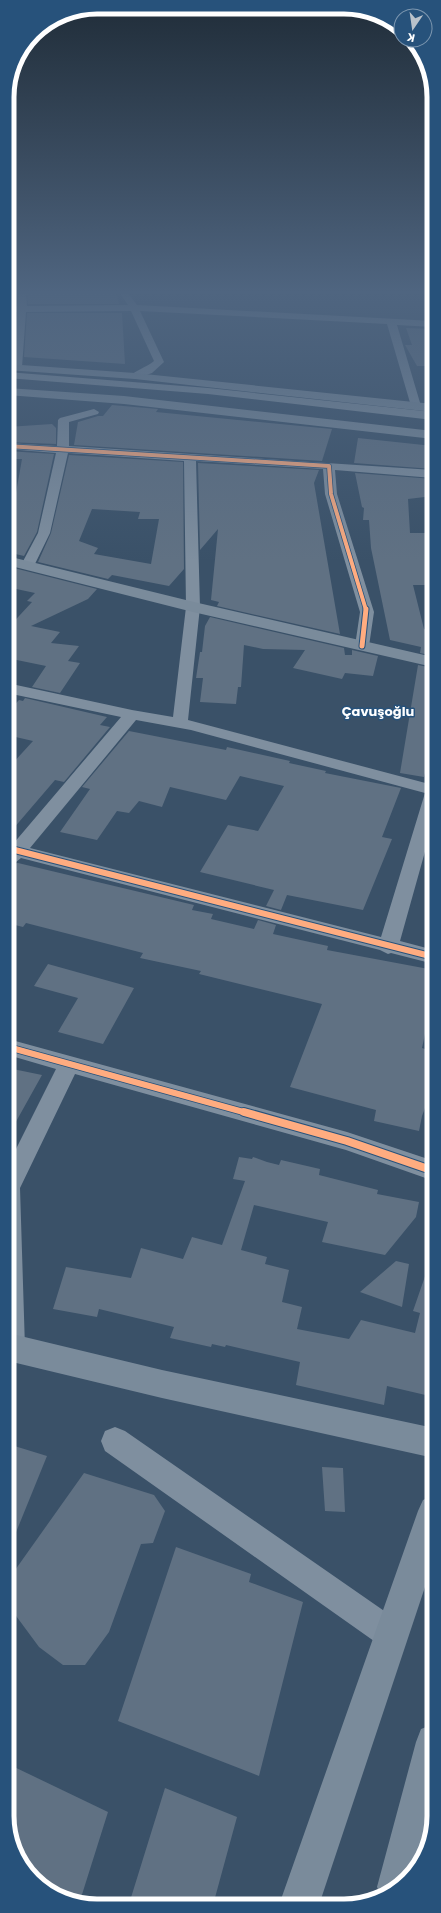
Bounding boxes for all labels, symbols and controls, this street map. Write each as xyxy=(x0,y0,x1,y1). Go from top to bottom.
north arrow xyxy=(393,8,433,48)
text: K xyxy=(405,29,416,46)
district label: Çavuşoğlu xyxy=(342,702,414,721)

